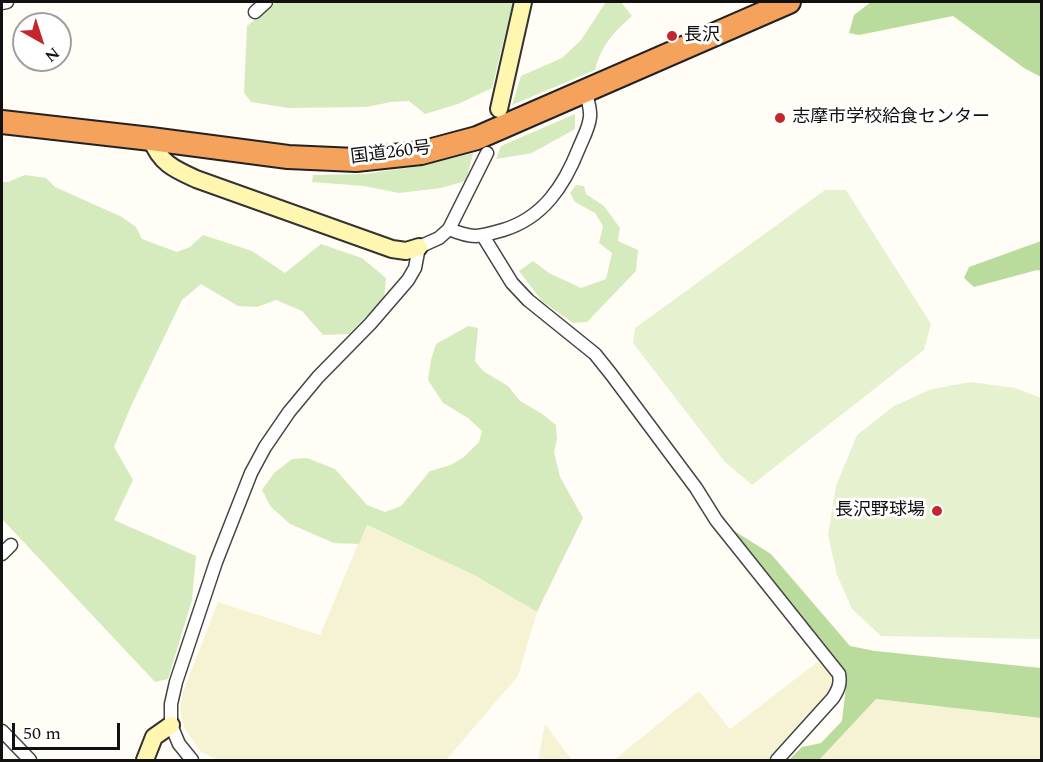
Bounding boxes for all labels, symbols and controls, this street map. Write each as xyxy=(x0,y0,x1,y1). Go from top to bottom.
north arrow xyxy=(12,12,72,72)
place label: 長沢 xyxy=(684,25,720,47)
marker: 長沢 xyxy=(665,29,679,43)
text: N xyxy=(39,41,65,68)
place label: 志摩市学校給食センター xyxy=(792,107,990,129)
marker: 志摩市学校給食センター xyxy=(773,111,787,125)
street label: 国道260号 xyxy=(349,138,433,170)
place label: 長沢野球場 xyxy=(835,500,925,522)
marker: 長沢野球場 xyxy=(930,504,944,518)
scale bar xyxy=(15,711,123,749)
text: 50 m xyxy=(23,720,61,747)

